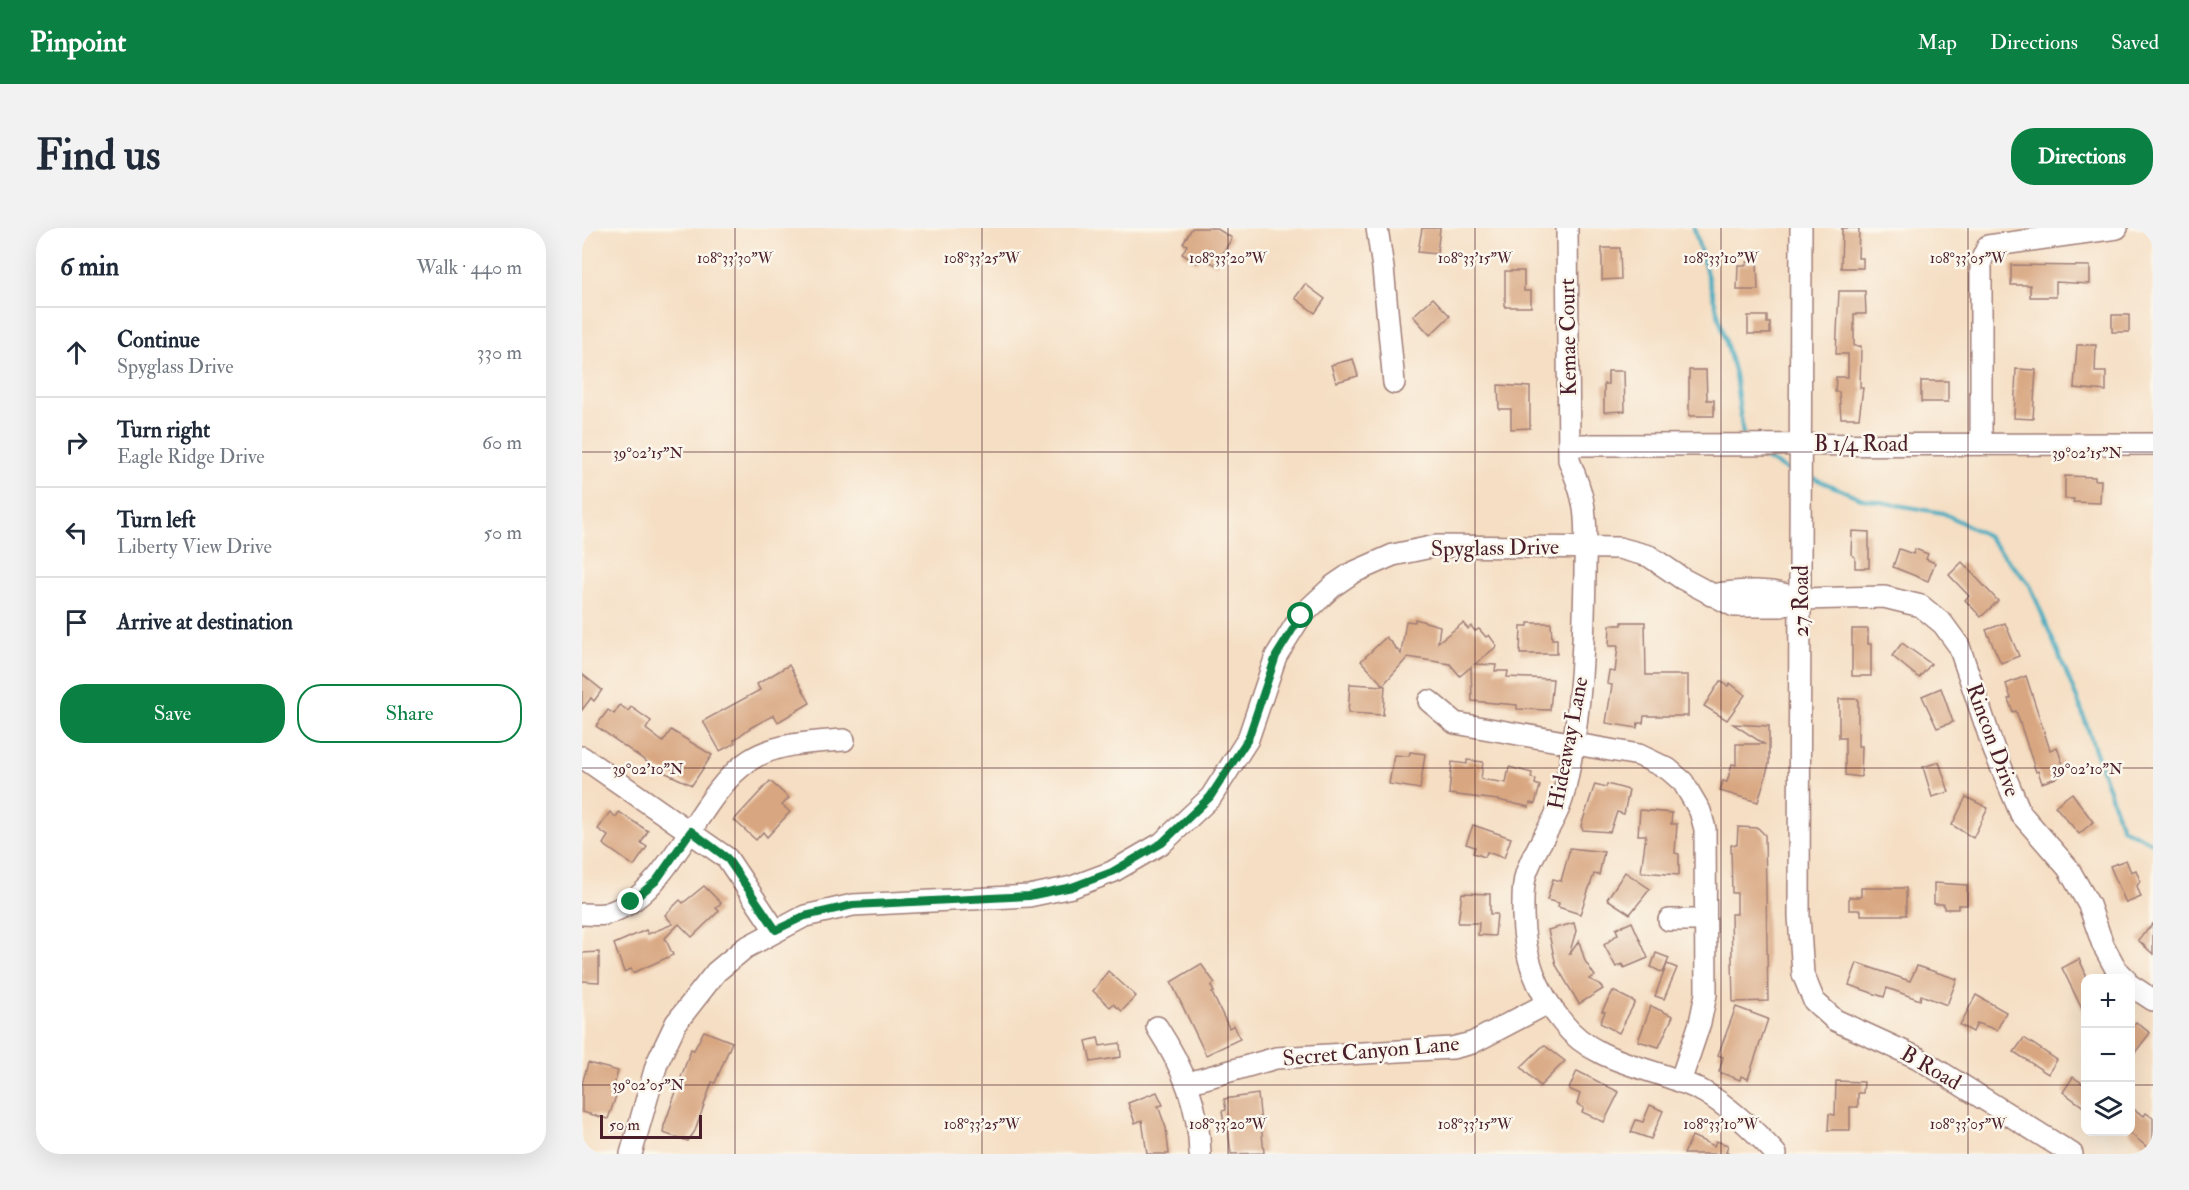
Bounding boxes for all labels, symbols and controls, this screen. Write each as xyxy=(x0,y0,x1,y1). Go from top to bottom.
text: Pinpoint xyxy=(30,25,126,60)
text: Map xyxy=(1917,29,1957,56)
text: Directions xyxy=(1990,29,2078,56)
text: Saved xyxy=(2111,29,2159,56)
button: Directions xyxy=(2011,128,2153,185)
text: Find us xyxy=(36,130,160,182)
text: 108°33'30"W xyxy=(697,249,774,268)
text: 108°33'25"W xyxy=(944,249,1021,268)
text: 108°33'20"W xyxy=(1189,249,1268,268)
text: 108°33'15"W xyxy=(1438,249,1513,268)
text: 108°33'10"W xyxy=(1683,249,1759,268)
text: 108°33'05"W xyxy=(1930,249,2007,268)
text: 6 min xyxy=(60,251,119,283)
text: Walk · 440 m xyxy=(417,255,522,280)
street label: Kemae Court xyxy=(1553,278,1583,396)
text: Continue xyxy=(117,326,200,354)
icon: ahead xyxy=(60,336,93,369)
text: 330 m xyxy=(477,340,522,365)
text: Spyglass Drive xyxy=(117,354,234,379)
text: Turn right xyxy=(117,416,210,444)
icon: right xyxy=(60,426,93,459)
text: 60 m xyxy=(482,430,522,455)
street label: B 1/4 Road xyxy=(1814,430,1908,458)
text: Eagle Ridge Drive xyxy=(117,444,265,469)
text: 39°02'15"N xyxy=(613,444,683,463)
text: 39°02'15"N xyxy=(2052,444,2122,463)
text: Turn left xyxy=(117,506,196,534)
icon: left xyxy=(60,516,93,549)
text: 50 m xyxy=(483,520,522,545)
street label: Spyglass Drive xyxy=(1431,533,1559,564)
text: Liberty View Drive xyxy=(117,534,272,559)
street label: 27 Road xyxy=(1787,565,1815,637)
route start xyxy=(1287,602,1313,628)
icon: arrive xyxy=(60,606,93,639)
text: Arrive at destination xyxy=(117,608,293,636)
street label: Hideaway Lane xyxy=(1541,674,1595,812)
street label: Rincon Drive xyxy=(1960,679,2026,801)
button: Save xyxy=(60,684,285,743)
button: Share xyxy=(297,684,522,743)
text: 39°02'10"N xyxy=(613,760,684,779)
text: 39°02'10"N xyxy=(2052,760,2123,779)
route end xyxy=(617,888,643,914)
map controls xyxy=(2081,974,2135,1136)
button: + xyxy=(2081,974,2135,1028)
button: − xyxy=(2081,1028,2135,1082)
street label: Secret Canyon Lane xyxy=(1282,1029,1460,1073)
street label: B Road xyxy=(1896,1040,1966,1096)
text: 39°02'05"N xyxy=(612,1076,685,1095)
button: layers xyxy=(2081,1082,2135,1136)
scale bar xyxy=(600,1112,702,1140)
text: 50 m xyxy=(609,1115,640,1135)
text: 108°33'25"W xyxy=(944,1115,1021,1134)
text: 108°33'20"W xyxy=(1189,1115,1268,1134)
text: 108°33'15"W xyxy=(1438,1115,1513,1134)
text: 108°33'10"W xyxy=(1683,1115,1759,1134)
text: 108°33'05"W xyxy=(1930,1115,2007,1134)

